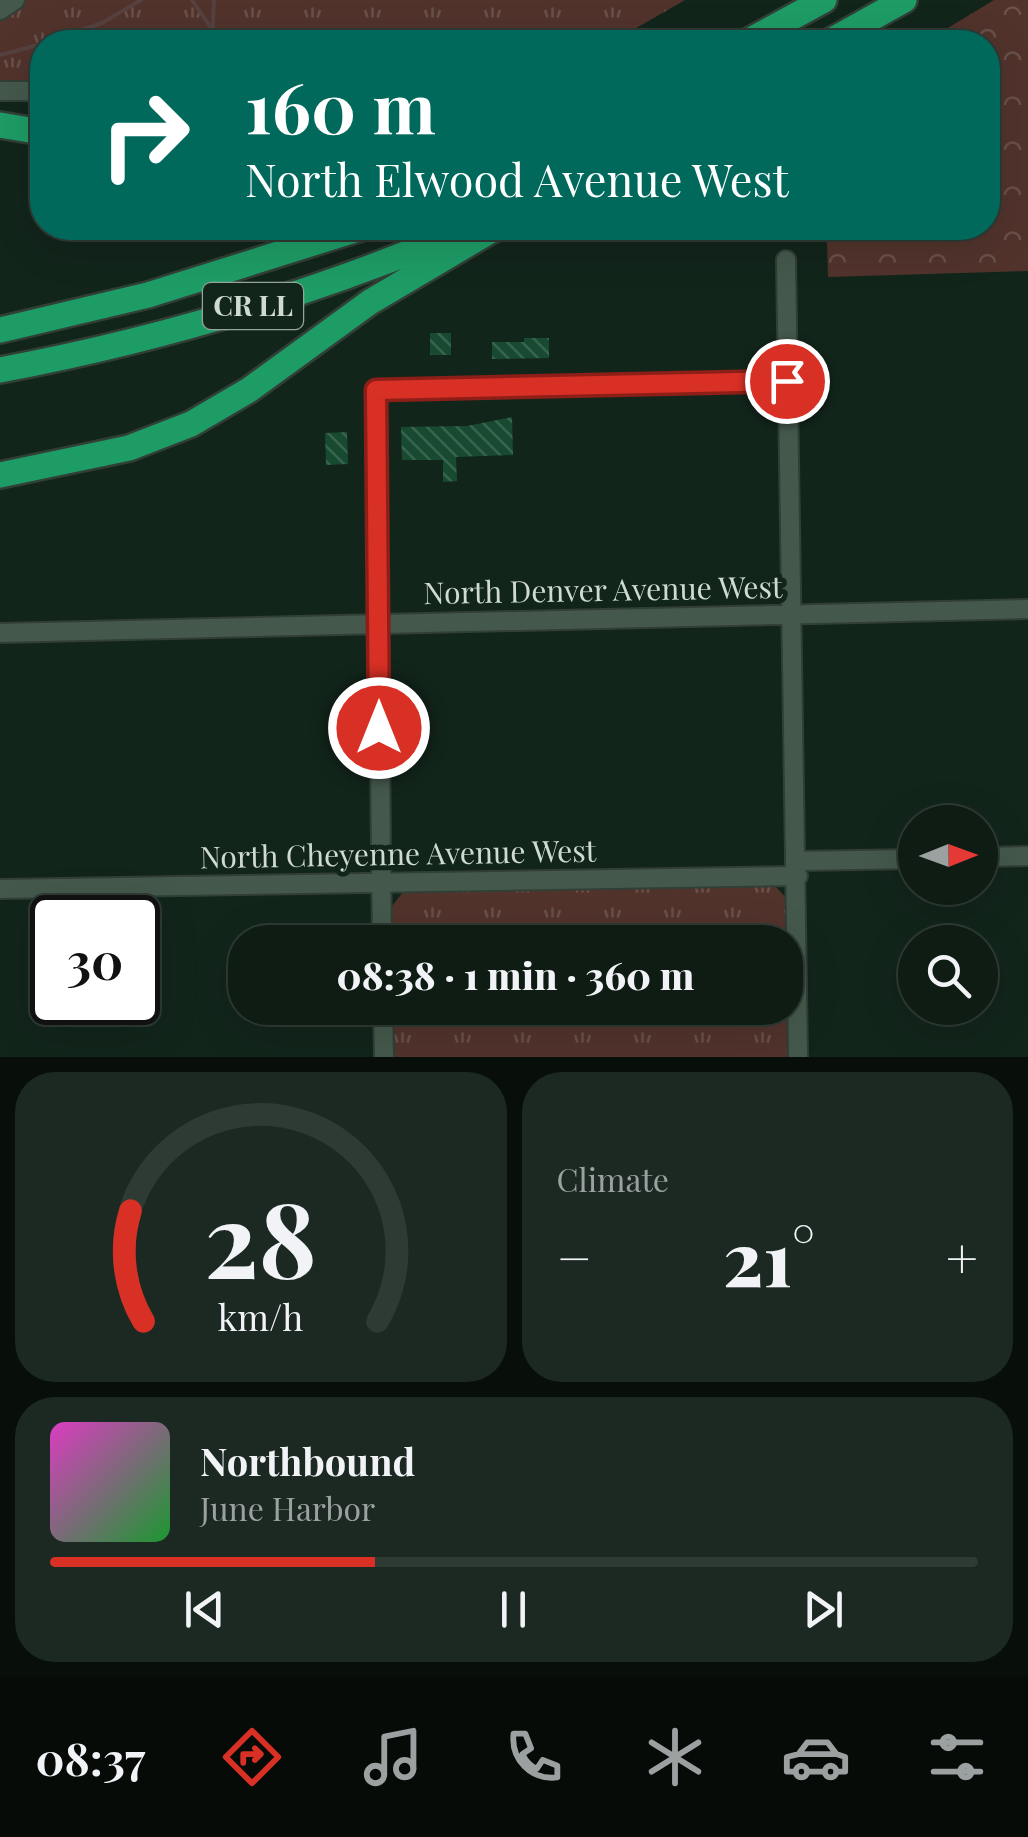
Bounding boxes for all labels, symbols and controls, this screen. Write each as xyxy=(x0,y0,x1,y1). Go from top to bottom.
text: 160 m xyxy=(245,58,436,152)
icon: right xyxy=(80,70,210,200)
text: North Elwood Avenue West xyxy=(245,148,789,208)
road number: CR LL xyxy=(203,283,303,329)
pin xyxy=(745,339,830,424)
icon: arrive xyxy=(760,354,815,409)
street label: North Denver Avenue West xyxy=(423,566,783,612)
position arrow xyxy=(327,676,431,780)
north arrow xyxy=(898,805,998,905)
map controls xyxy=(898,805,998,1025)
street label: North Cheyenne Avenue West xyxy=(199,830,597,876)
speed limit sign: 30 xyxy=(30,895,160,1025)
button: search xyxy=(898,925,998,1025)
text: 08:38 · 1 min · 360 m xyxy=(337,949,694,1000)
text: Climate xyxy=(557,1157,669,1200)
text: 28 xyxy=(204,1166,317,1305)
text: 21° xyxy=(723,1206,815,1306)
text: − xyxy=(557,1219,592,1293)
text: + xyxy=(946,1219,978,1293)
text: km/h xyxy=(218,1292,304,1340)
text: Northbound xyxy=(200,1435,415,1486)
text: June Harbor xyxy=(200,1486,375,1529)
icon: previous xyxy=(177,1582,232,1637)
icon: pause xyxy=(486,1582,541,1637)
icon: next xyxy=(796,1582,851,1637)
icon: directions xyxy=(217,1722,287,1792)
icon: music xyxy=(358,1722,428,1792)
icon: phone xyxy=(499,1722,569,1792)
icon: climate xyxy=(640,1722,710,1792)
icon: car xyxy=(781,1722,851,1792)
icon: filters xyxy=(922,1722,992,1792)
text: 08:37 xyxy=(36,1727,145,1787)

